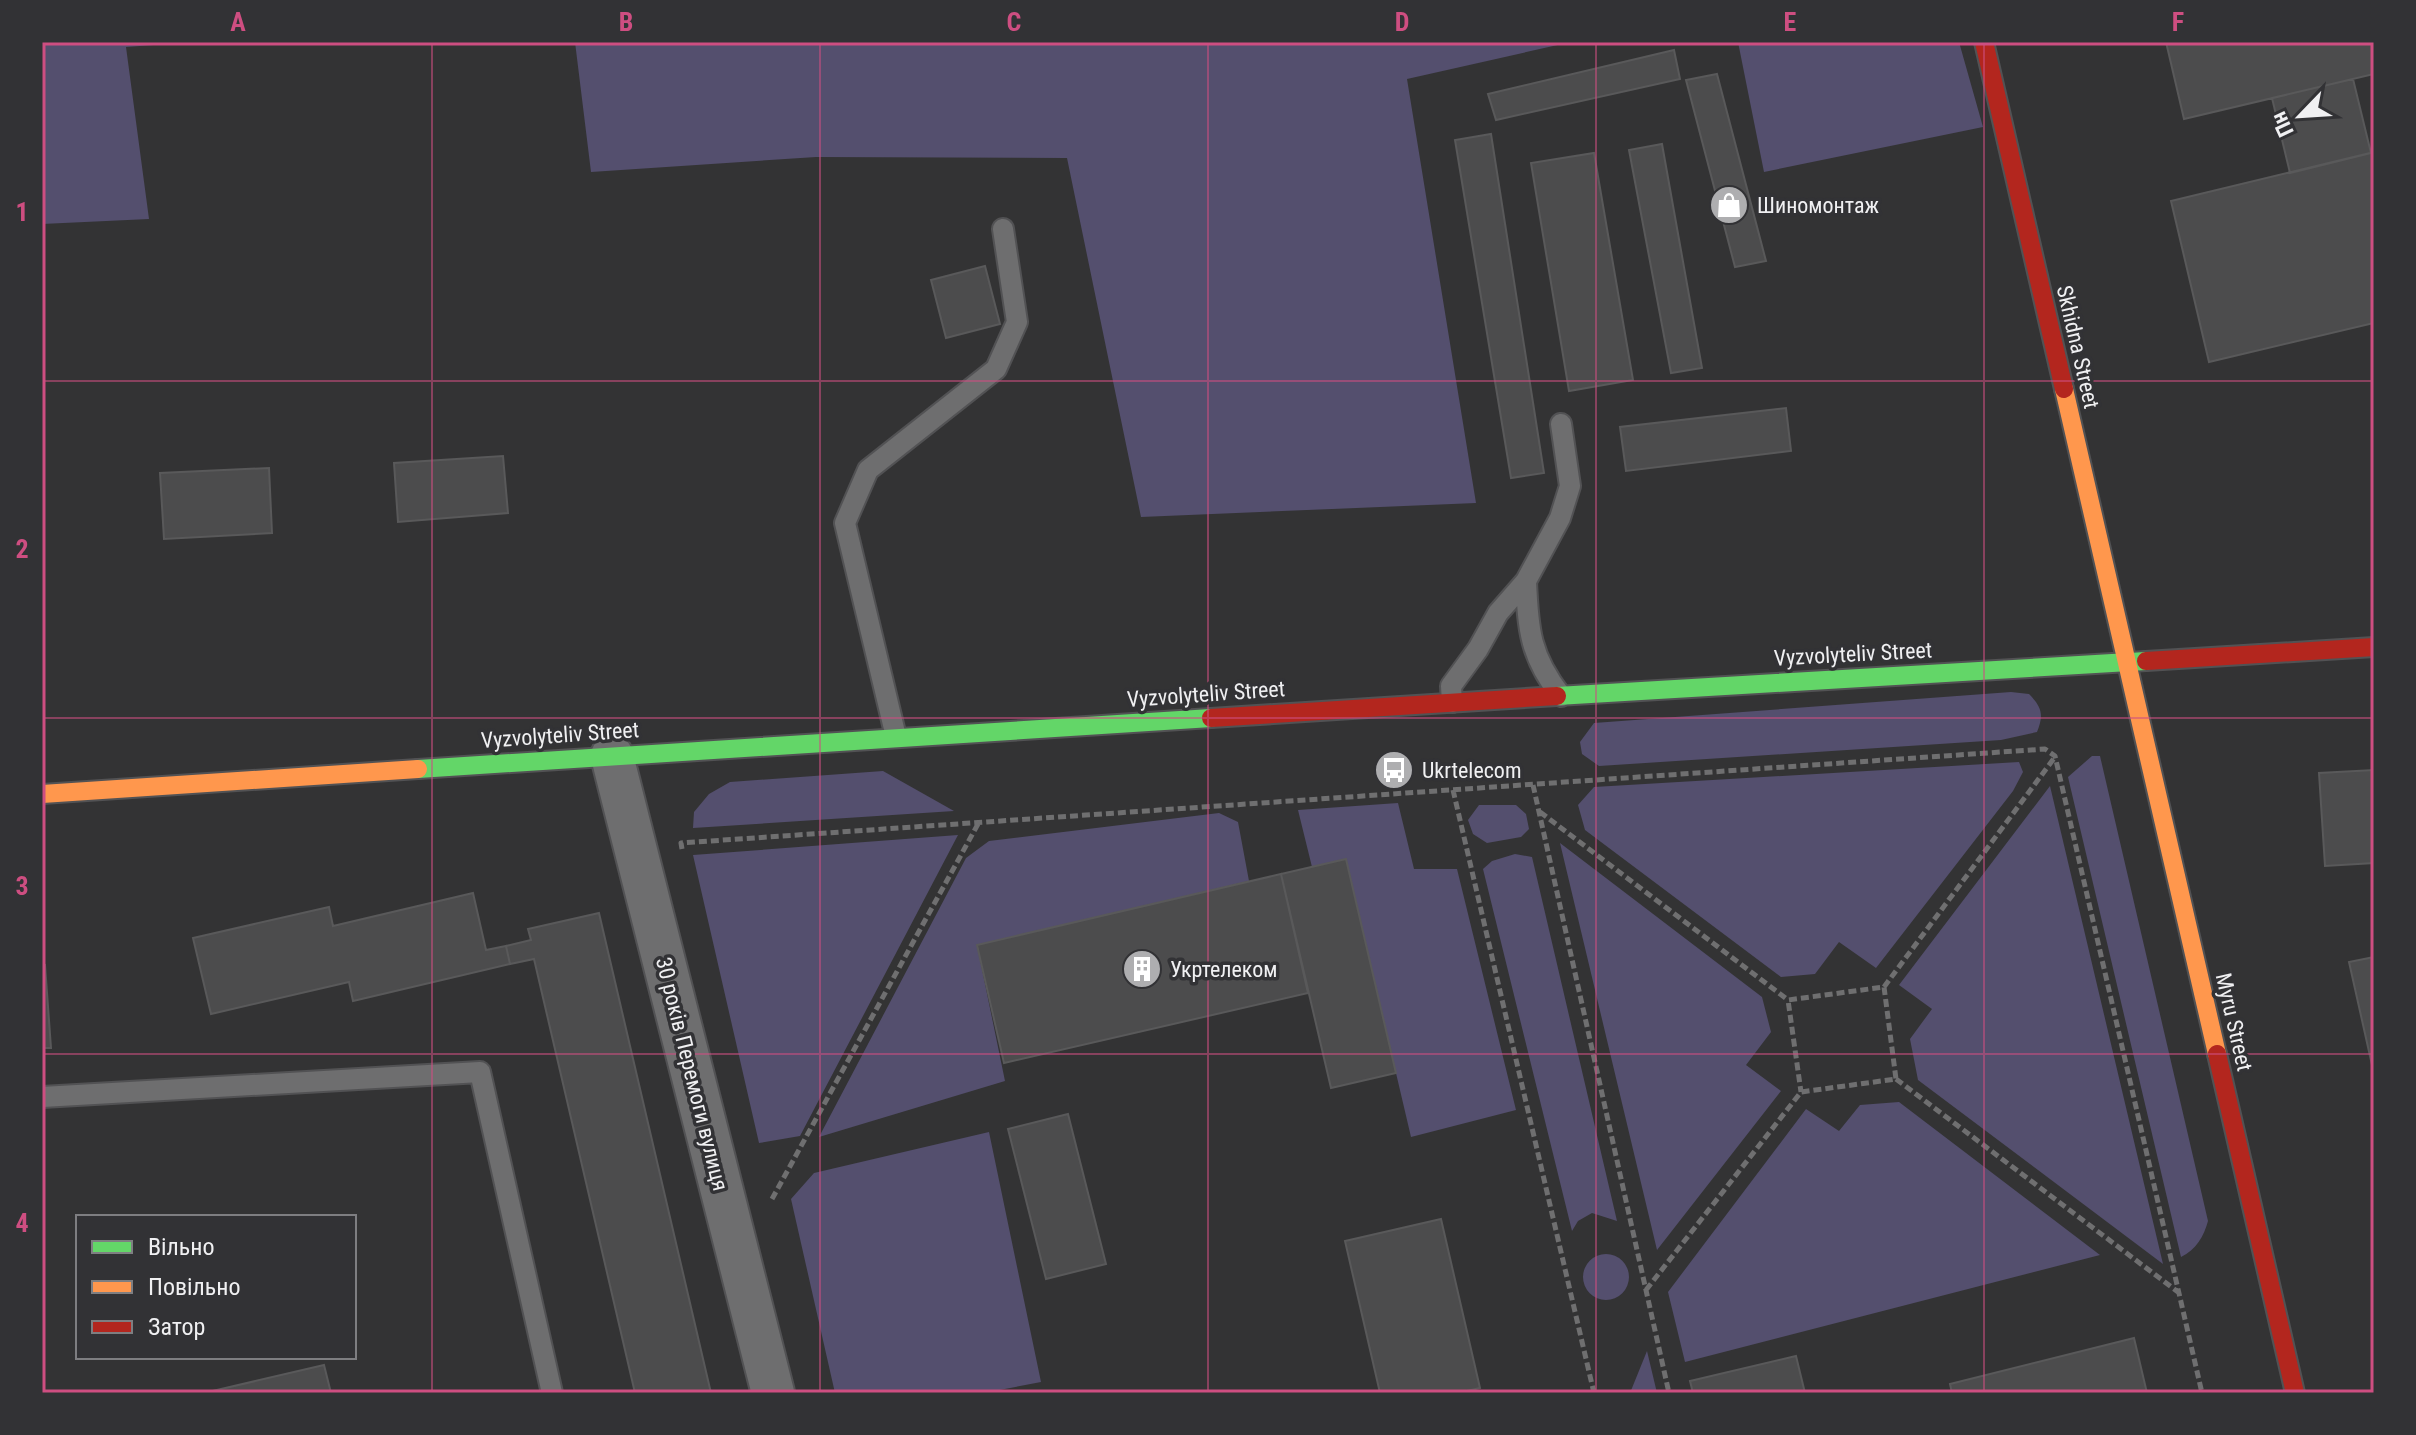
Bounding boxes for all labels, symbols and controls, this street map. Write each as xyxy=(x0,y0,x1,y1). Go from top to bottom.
text: A xyxy=(230,7,246,37)
text: B xyxy=(619,7,633,37)
text: C xyxy=(1007,7,1022,37)
text: D xyxy=(1395,7,1409,37)
text: E xyxy=(1784,7,1797,37)
text: F xyxy=(2172,7,2184,37)
north arrow xyxy=(2260,76,2340,156)
text: Пн xyxy=(2266,108,2299,141)
shop icon: Шиномонтаж xyxy=(1708,184,1750,226)
place label: Шиномонтаж xyxy=(1757,193,1880,218)
text: 1 xyxy=(15,197,29,227)
street label: Skhidna Street xyxy=(2052,283,2104,411)
text: 2 xyxy=(15,534,29,564)
street label: Vyzvolyteliv Street xyxy=(1773,637,1933,671)
street label: Vyzvolyteliv Street xyxy=(1126,676,1286,712)
street label: Vyzvolyteliv Street xyxy=(480,717,640,753)
bus stop icon: Ukrtelecom xyxy=(1373,749,1415,791)
place label: Ukrtelecom xyxy=(1422,758,1521,783)
text: 3 xyxy=(15,871,29,901)
building icon: Укртелеком xyxy=(1121,948,1163,990)
street label: 30 років Перемоги вулиця xyxy=(651,955,733,1193)
place label: Укртелеком xyxy=(1170,957,1277,982)
street label: Myru Street xyxy=(2211,971,2257,1073)
text: 4 xyxy=(15,1208,29,1238)
legend xyxy=(76,1215,356,1359)
text: Вільно xyxy=(148,1233,215,1261)
text: Повільно xyxy=(148,1273,241,1301)
text: Затор xyxy=(148,1313,205,1341)

